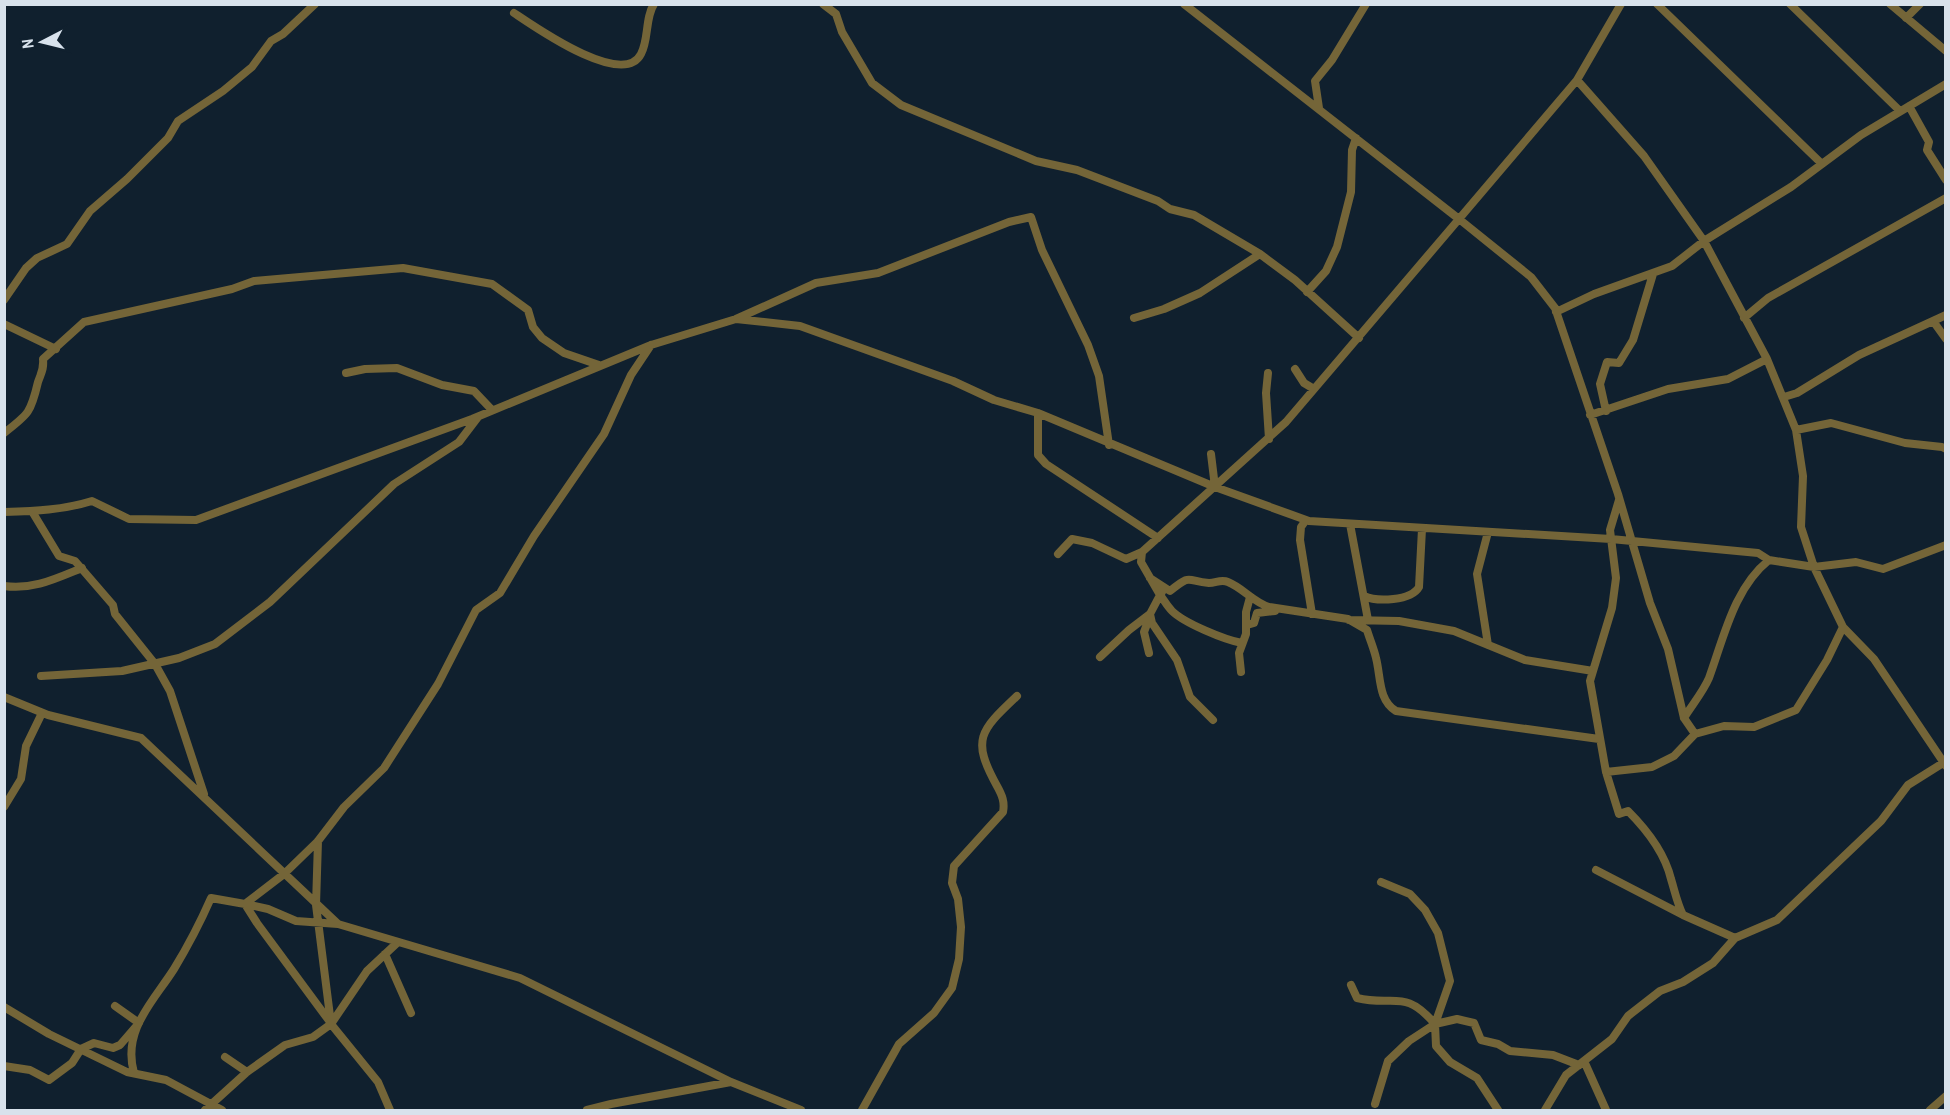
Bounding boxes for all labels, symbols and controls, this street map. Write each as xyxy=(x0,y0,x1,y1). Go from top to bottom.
north arrow xyxy=(12,12,72,72)
text: N xyxy=(16,38,39,50)

